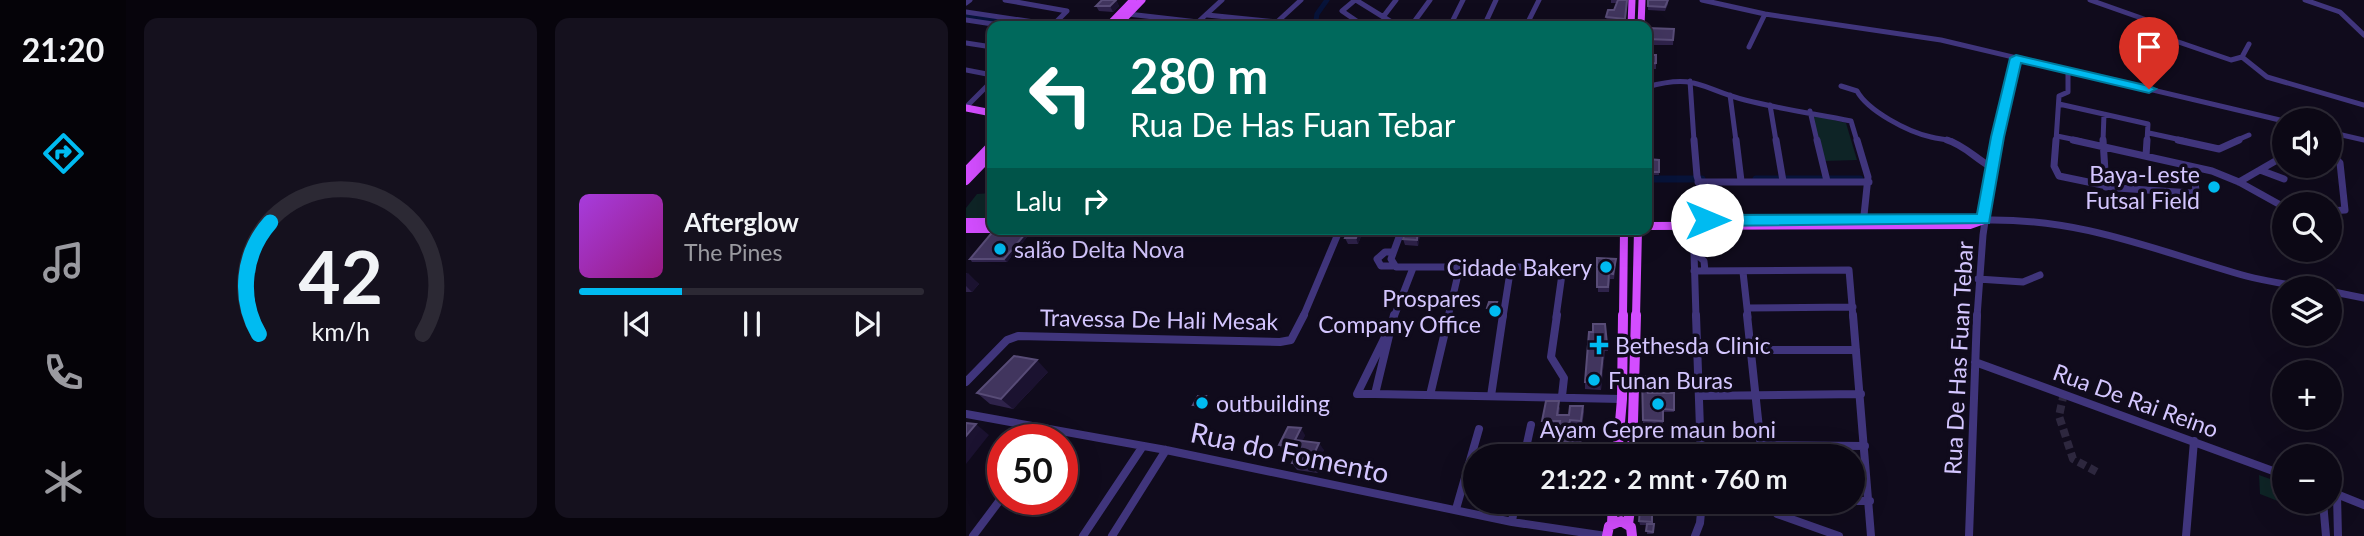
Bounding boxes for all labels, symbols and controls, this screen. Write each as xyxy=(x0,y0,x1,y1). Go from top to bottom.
pin xyxy=(2119,17,2179,89)
icon: arrive xyxy=(2130,28,2168,66)
text: 21:20 xyxy=(22,30,104,69)
text: 280 m xyxy=(1130,46,1268,104)
icon: left xyxy=(1015,49,1106,140)
text: Rua De Has Fuan Tebar xyxy=(1130,105,1456,144)
map controls xyxy=(2272,108,2342,514)
button: sound xyxy=(2272,108,2342,178)
icon: directions xyxy=(39,129,88,178)
place label: Baya-Leste Futsal Field xyxy=(2085,160,2200,214)
marker: Baya-Leste Futsal Field xyxy=(2206,179,2222,195)
icon: right xyxy=(1076,182,1114,220)
position arrow xyxy=(1670,183,1744,257)
text: Lalu xyxy=(1015,185,1062,217)
button: search xyxy=(2272,192,2342,262)
text: Afterglow xyxy=(684,206,799,238)
text: 42 xyxy=(298,232,383,320)
place label: salão Delta Nova xyxy=(1014,235,1185,263)
icon: music xyxy=(39,238,88,287)
text: The Pines xyxy=(684,238,782,266)
street label: Rua De Has Fuan Tebar xyxy=(1938,240,1978,476)
marker: salão Delta Nova xyxy=(992,241,1008,257)
place label: Cidade Bakery xyxy=(1446,253,1592,281)
marker: Cidade Bakery xyxy=(1598,259,1614,275)
button: layers xyxy=(2272,276,2342,346)
place label: Prospares Company Office xyxy=(1318,284,1481,338)
street label: Travessa De Hali Mesak xyxy=(1040,303,1279,335)
marker: Prospares Company Office xyxy=(1487,303,1503,319)
icon: previous xyxy=(618,305,656,343)
icon: pause xyxy=(733,305,771,343)
icon: next xyxy=(848,305,886,343)
text: km/h xyxy=(311,316,370,346)
place label: Bethesda Clinic xyxy=(1615,331,1771,359)
marker: Bethesda Clinic xyxy=(1589,335,1609,355)
icon: phone xyxy=(39,348,88,397)
street label: Rua De Rai Reino xyxy=(2050,357,2222,443)
button: + xyxy=(2272,360,2342,430)
place label: Funan Buras xyxy=(1608,366,1733,394)
marker: Funan Buras xyxy=(1586,372,1602,388)
place label: outbuilding xyxy=(1216,389,1330,417)
marker: outbuilding xyxy=(1194,395,1210,411)
marker: Ayam Gepre maun boni xyxy=(1650,396,1666,412)
street label: Rua do Fomento xyxy=(1188,414,1392,490)
place label: Ayam Gepre maun boni xyxy=(1540,415,1776,443)
speed limit sign: 50 xyxy=(987,424,1078,515)
button: − xyxy=(2272,444,2342,514)
icon: climate xyxy=(39,457,88,506)
text: 21:22 · 2 mnt · 760 m xyxy=(1540,463,1788,495)

